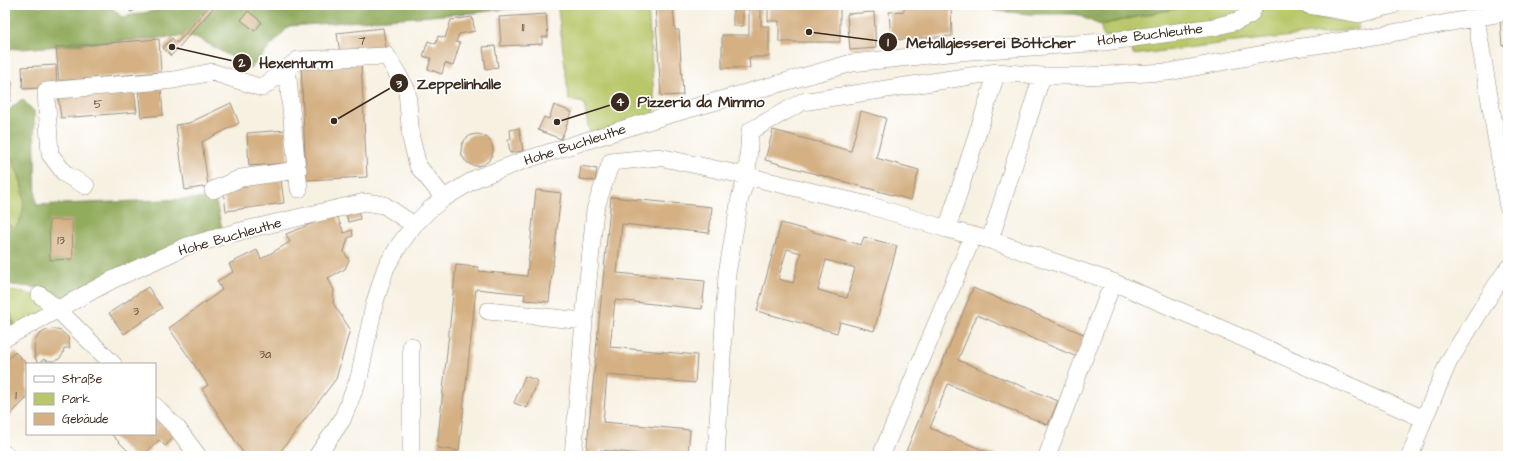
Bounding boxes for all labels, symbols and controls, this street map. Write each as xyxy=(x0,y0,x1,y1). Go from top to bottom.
house number: 11 xyxy=(521,19,525,36)
street label: Hohe Buchleuthe xyxy=(1096,19,1204,51)
callout: Metallgiesserei Böttcher xyxy=(878,29,1084,56)
house number: 7 xyxy=(358,33,366,50)
text: Metallgiesserei Böttcher xyxy=(906,33,1076,56)
text: 1 xyxy=(887,34,889,51)
callout: Hexenturm xyxy=(232,49,341,76)
text: Hexenturm xyxy=(259,53,333,74)
text: 2 xyxy=(238,55,246,72)
callout: Zeppelinhalle xyxy=(389,70,510,97)
text: Zeppelinhalle xyxy=(417,74,501,95)
text: 3 xyxy=(395,76,403,93)
callout: Pizzeria da Mimmo xyxy=(610,88,772,115)
text: Pizzeria da Mimmo xyxy=(638,92,765,113)
text: 4 xyxy=(616,94,625,111)
house number: 5 xyxy=(94,96,103,113)
street label: Hohe Buchleuthe xyxy=(521,119,629,171)
street label: Hohe Buchleuthe xyxy=(176,213,284,261)
house number: 13 xyxy=(57,232,65,249)
house number: 3 xyxy=(133,303,139,320)
house number: 3a xyxy=(259,346,271,363)
legend xyxy=(26,363,156,435)
text: Straße xyxy=(62,371,103,388)
house number: 1 xyxy=(15,387,17,404)
text: Park xyxy=(62,391,90,408)
text: Gebäude xyxy=(62,411,109,428)

